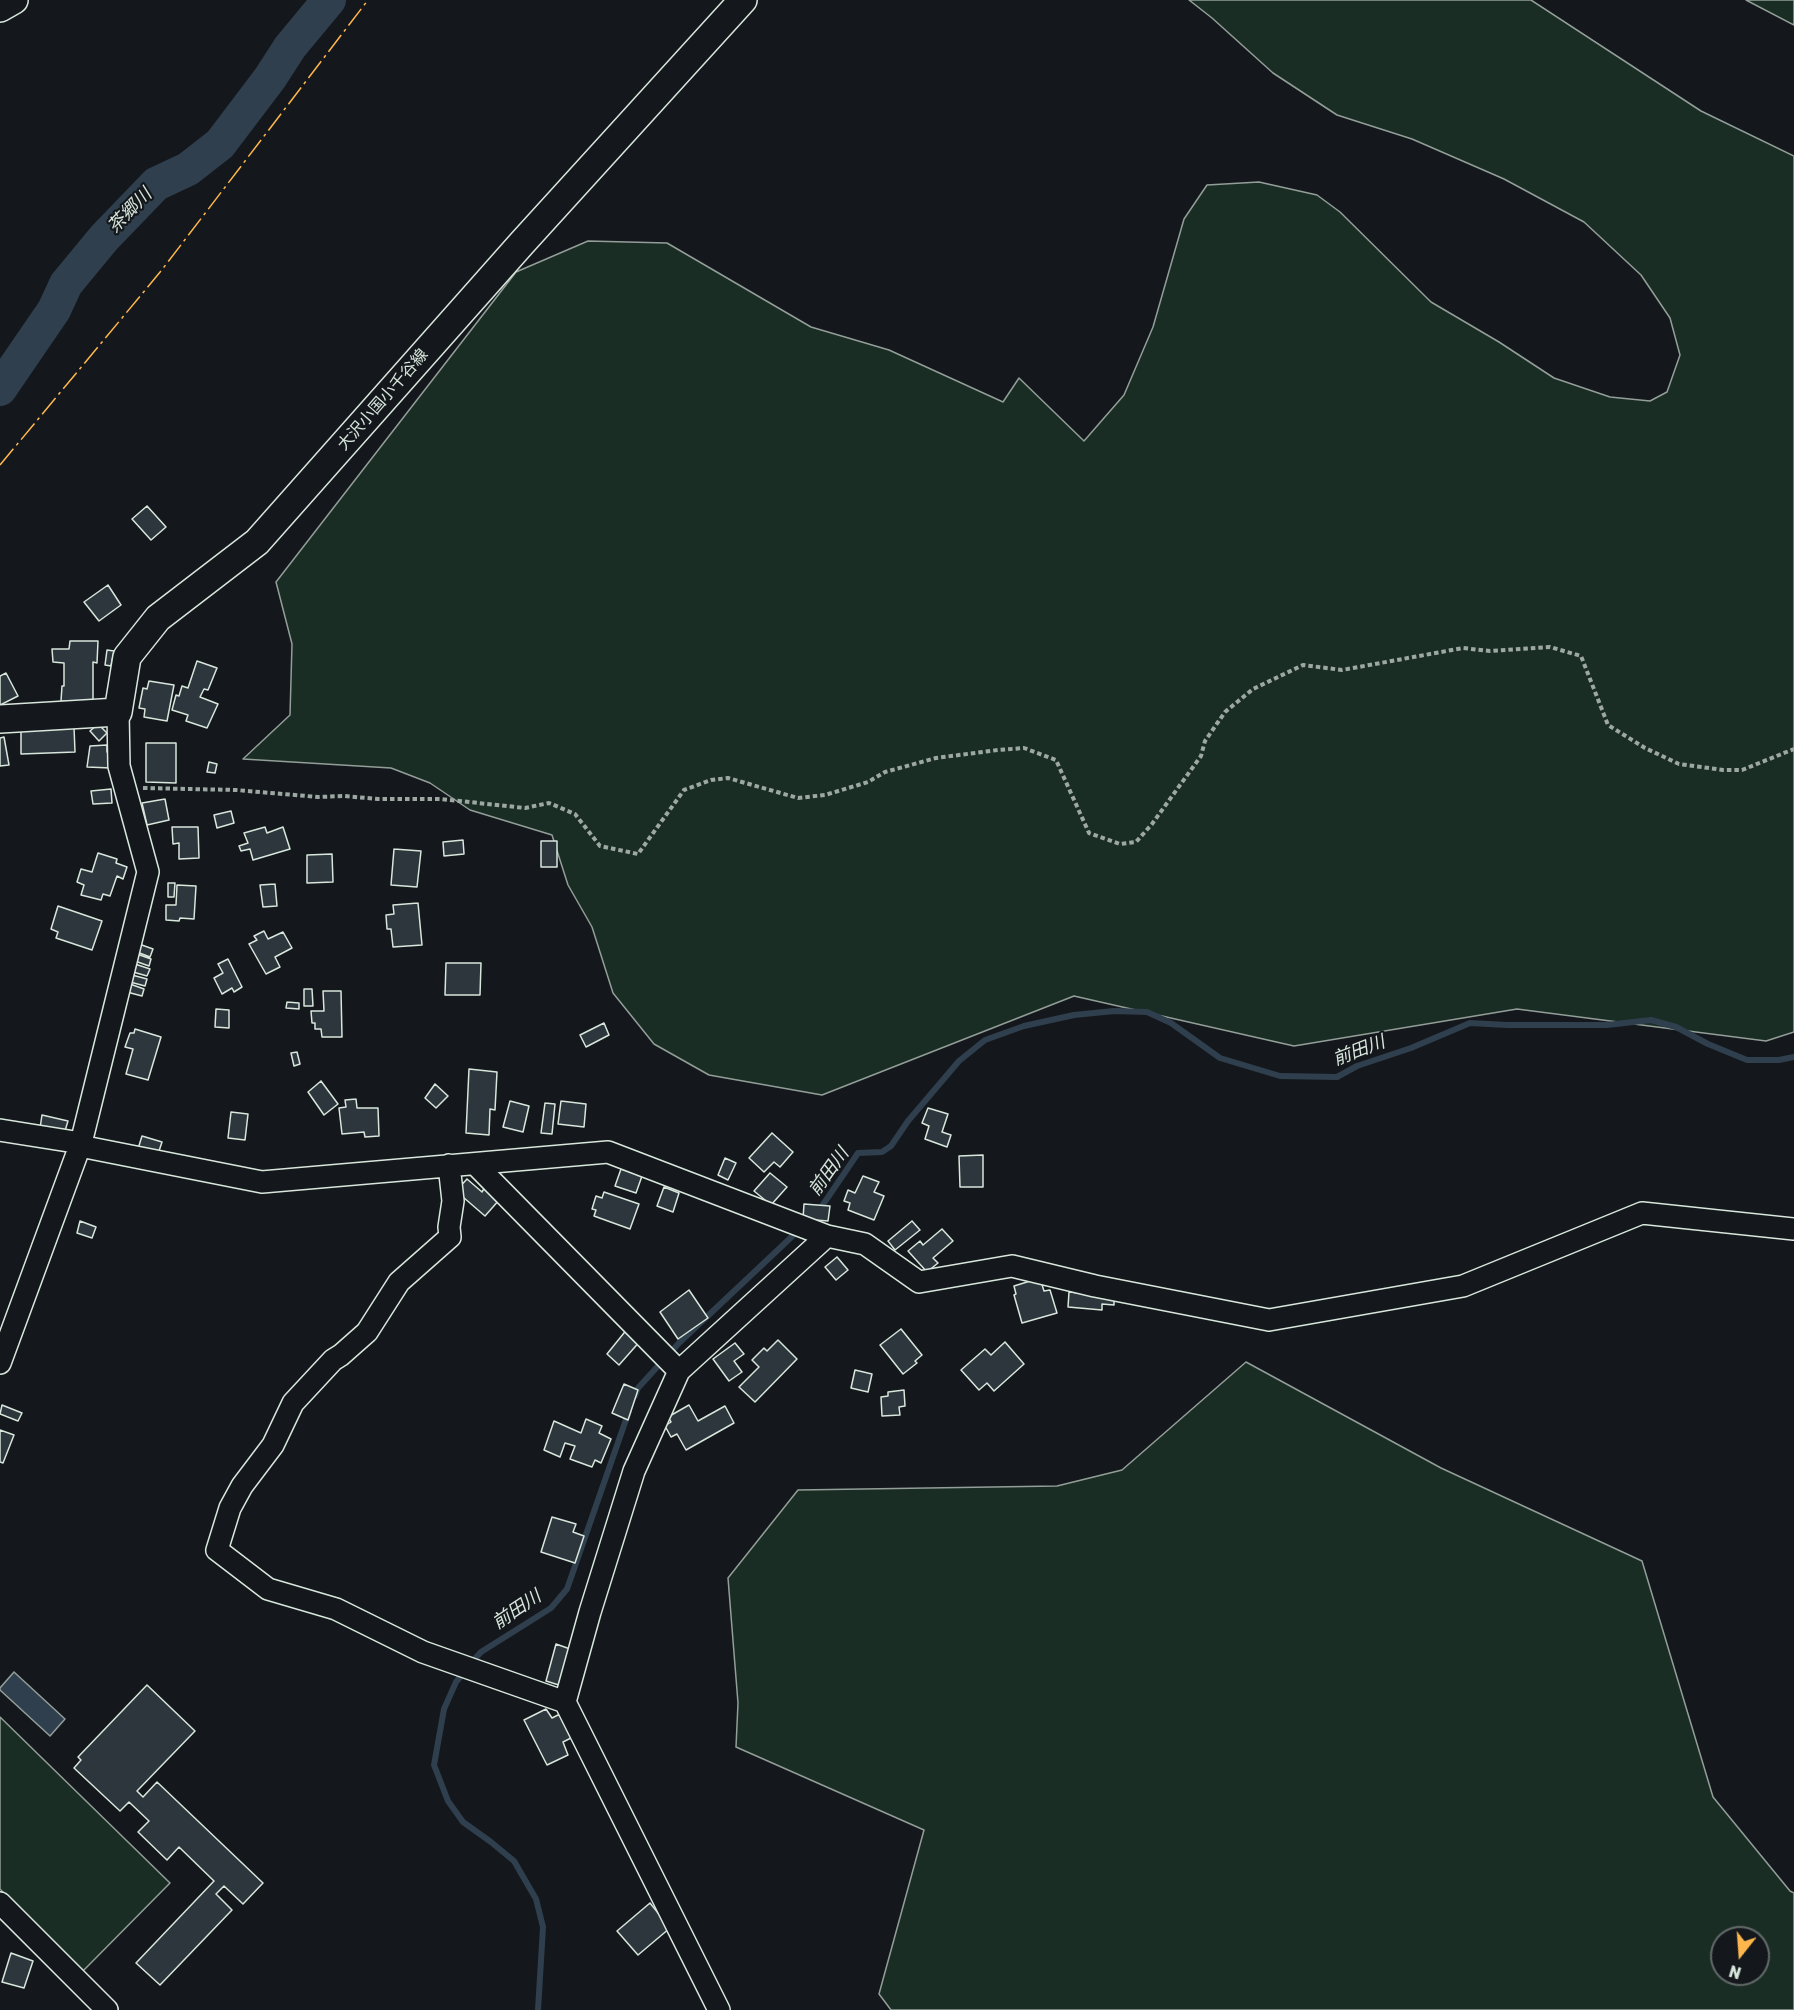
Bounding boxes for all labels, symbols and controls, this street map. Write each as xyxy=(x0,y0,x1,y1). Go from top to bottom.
water label: 茶郷川 xyxy=(103,184,157,238)
street label: 大沢小国小千谷線 xyxy=(334,345,432,455)
water label: 前田川 xyxy=(1330,1031,1388,1071)
water label: 前田川 xyxy=(804,1144,854,1200)
water label: 前田川 xyxy=(489,1586,545,1634)
north arrow xyxy=(1710,1926,1770,1986)
text: N xyxy=(1727,1961,1743,1983)

